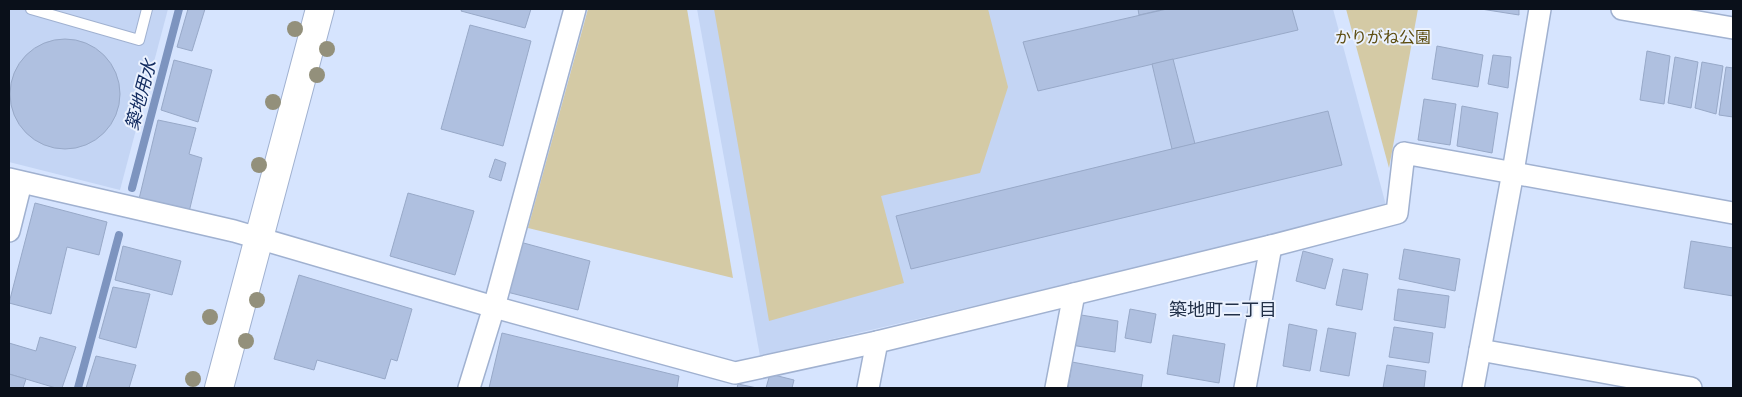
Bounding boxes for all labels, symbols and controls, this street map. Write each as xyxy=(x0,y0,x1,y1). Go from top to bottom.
park label: かりがね公園 xyxy=(1335,27,1431,48)
water label: 築地用水 xyxy=(120,55,161,133)
district label: 築地町二丁目 xyxy=(1169,298,1277,321)

